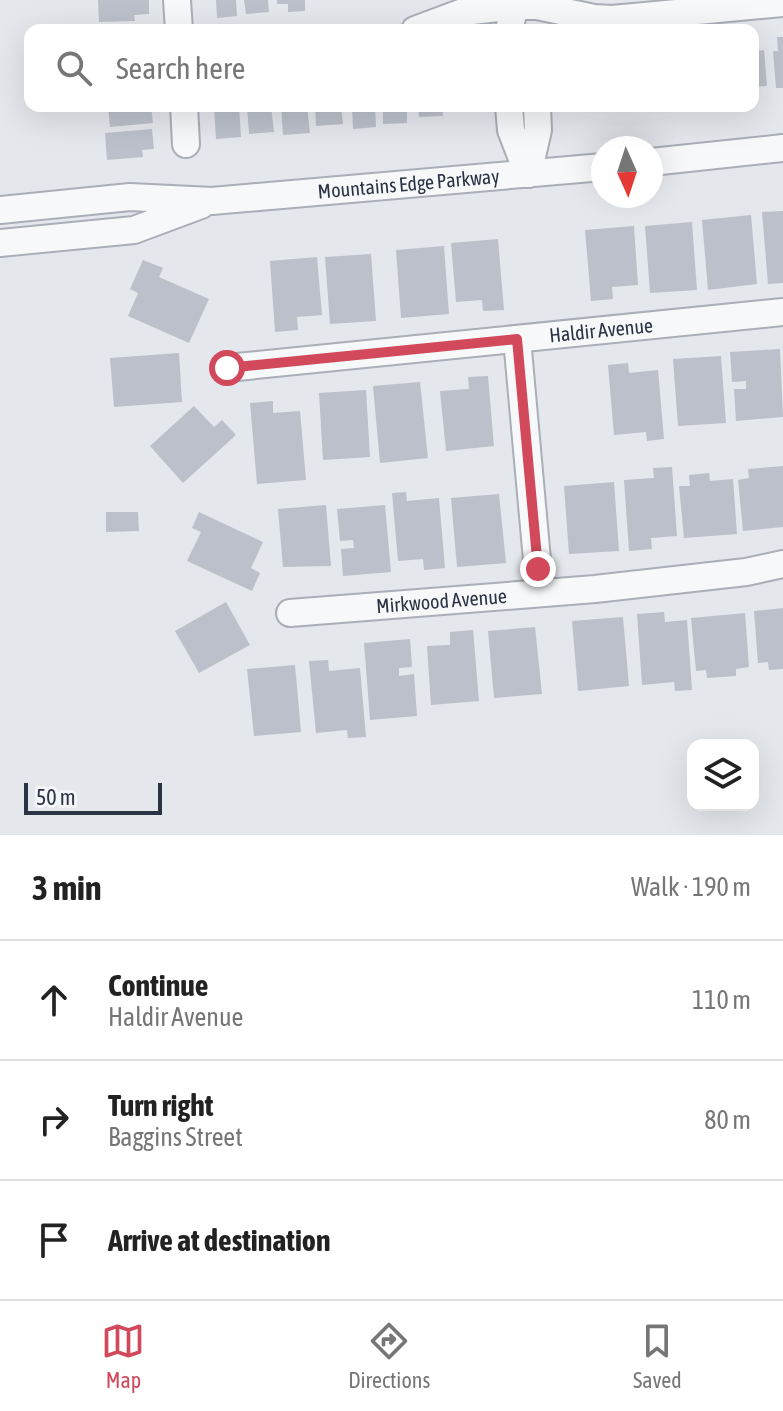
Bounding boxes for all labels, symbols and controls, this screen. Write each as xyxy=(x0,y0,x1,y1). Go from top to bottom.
search box xyxy=(24,24,759,112)
icon: search xyxy=(52,46,96,90)
text: Search here xyxy=(116,51,245,85)
north arrow xyxy=(591,136,663,208)
street label: Mountains Edge Parkway xyxy=(317,164,500,203)
street label: Haldir Avenue xyxy=(548,313,654,346)
route start xyxy=(209,350,245,386)
route end xyxy=(520,551,556,587)
street label: Mirkwood Avenue xyxy=(375,584,508,617)
map controls xyxy=(687,739,759,811)
button: layers xyxy=(687,739,759,811)
scale bar xyxy=(24,779,162,815)
text: 50 m xyxy=(36,784,76,810)
text: 3 min xyxy=(32,868,101,907)
text: Walk · 190 m xyxy=(631,872,751,902)
text: Continue xyxy=(108,968,208,1002)
icon: ahead xyxy=(32,978,76,1022)
text: 110 m xyxy=(692,985,751,1015)
text: Haldir Avenue xyxy=(108,1002,243,1032)
text: Turn right xyxy=(108,1088,214,1122)
icon: right xyxy=(32,1098,76,1142)
text: 80 m xyxy=(704,1105,751,1135)
text: Baggins Street xyxy=(108,1122,243,1152)
icon: arrive xyxy=(32,1218,76,1262)
text: Arrive at destination xyxy=(108,1223,330,1257)
tab: Map xyxy=(101,1319,145,1393)
tab: Directions xyxy=(348,1319,430,1393)
tab: Saved xyxy=(633,1319,682,1393)

